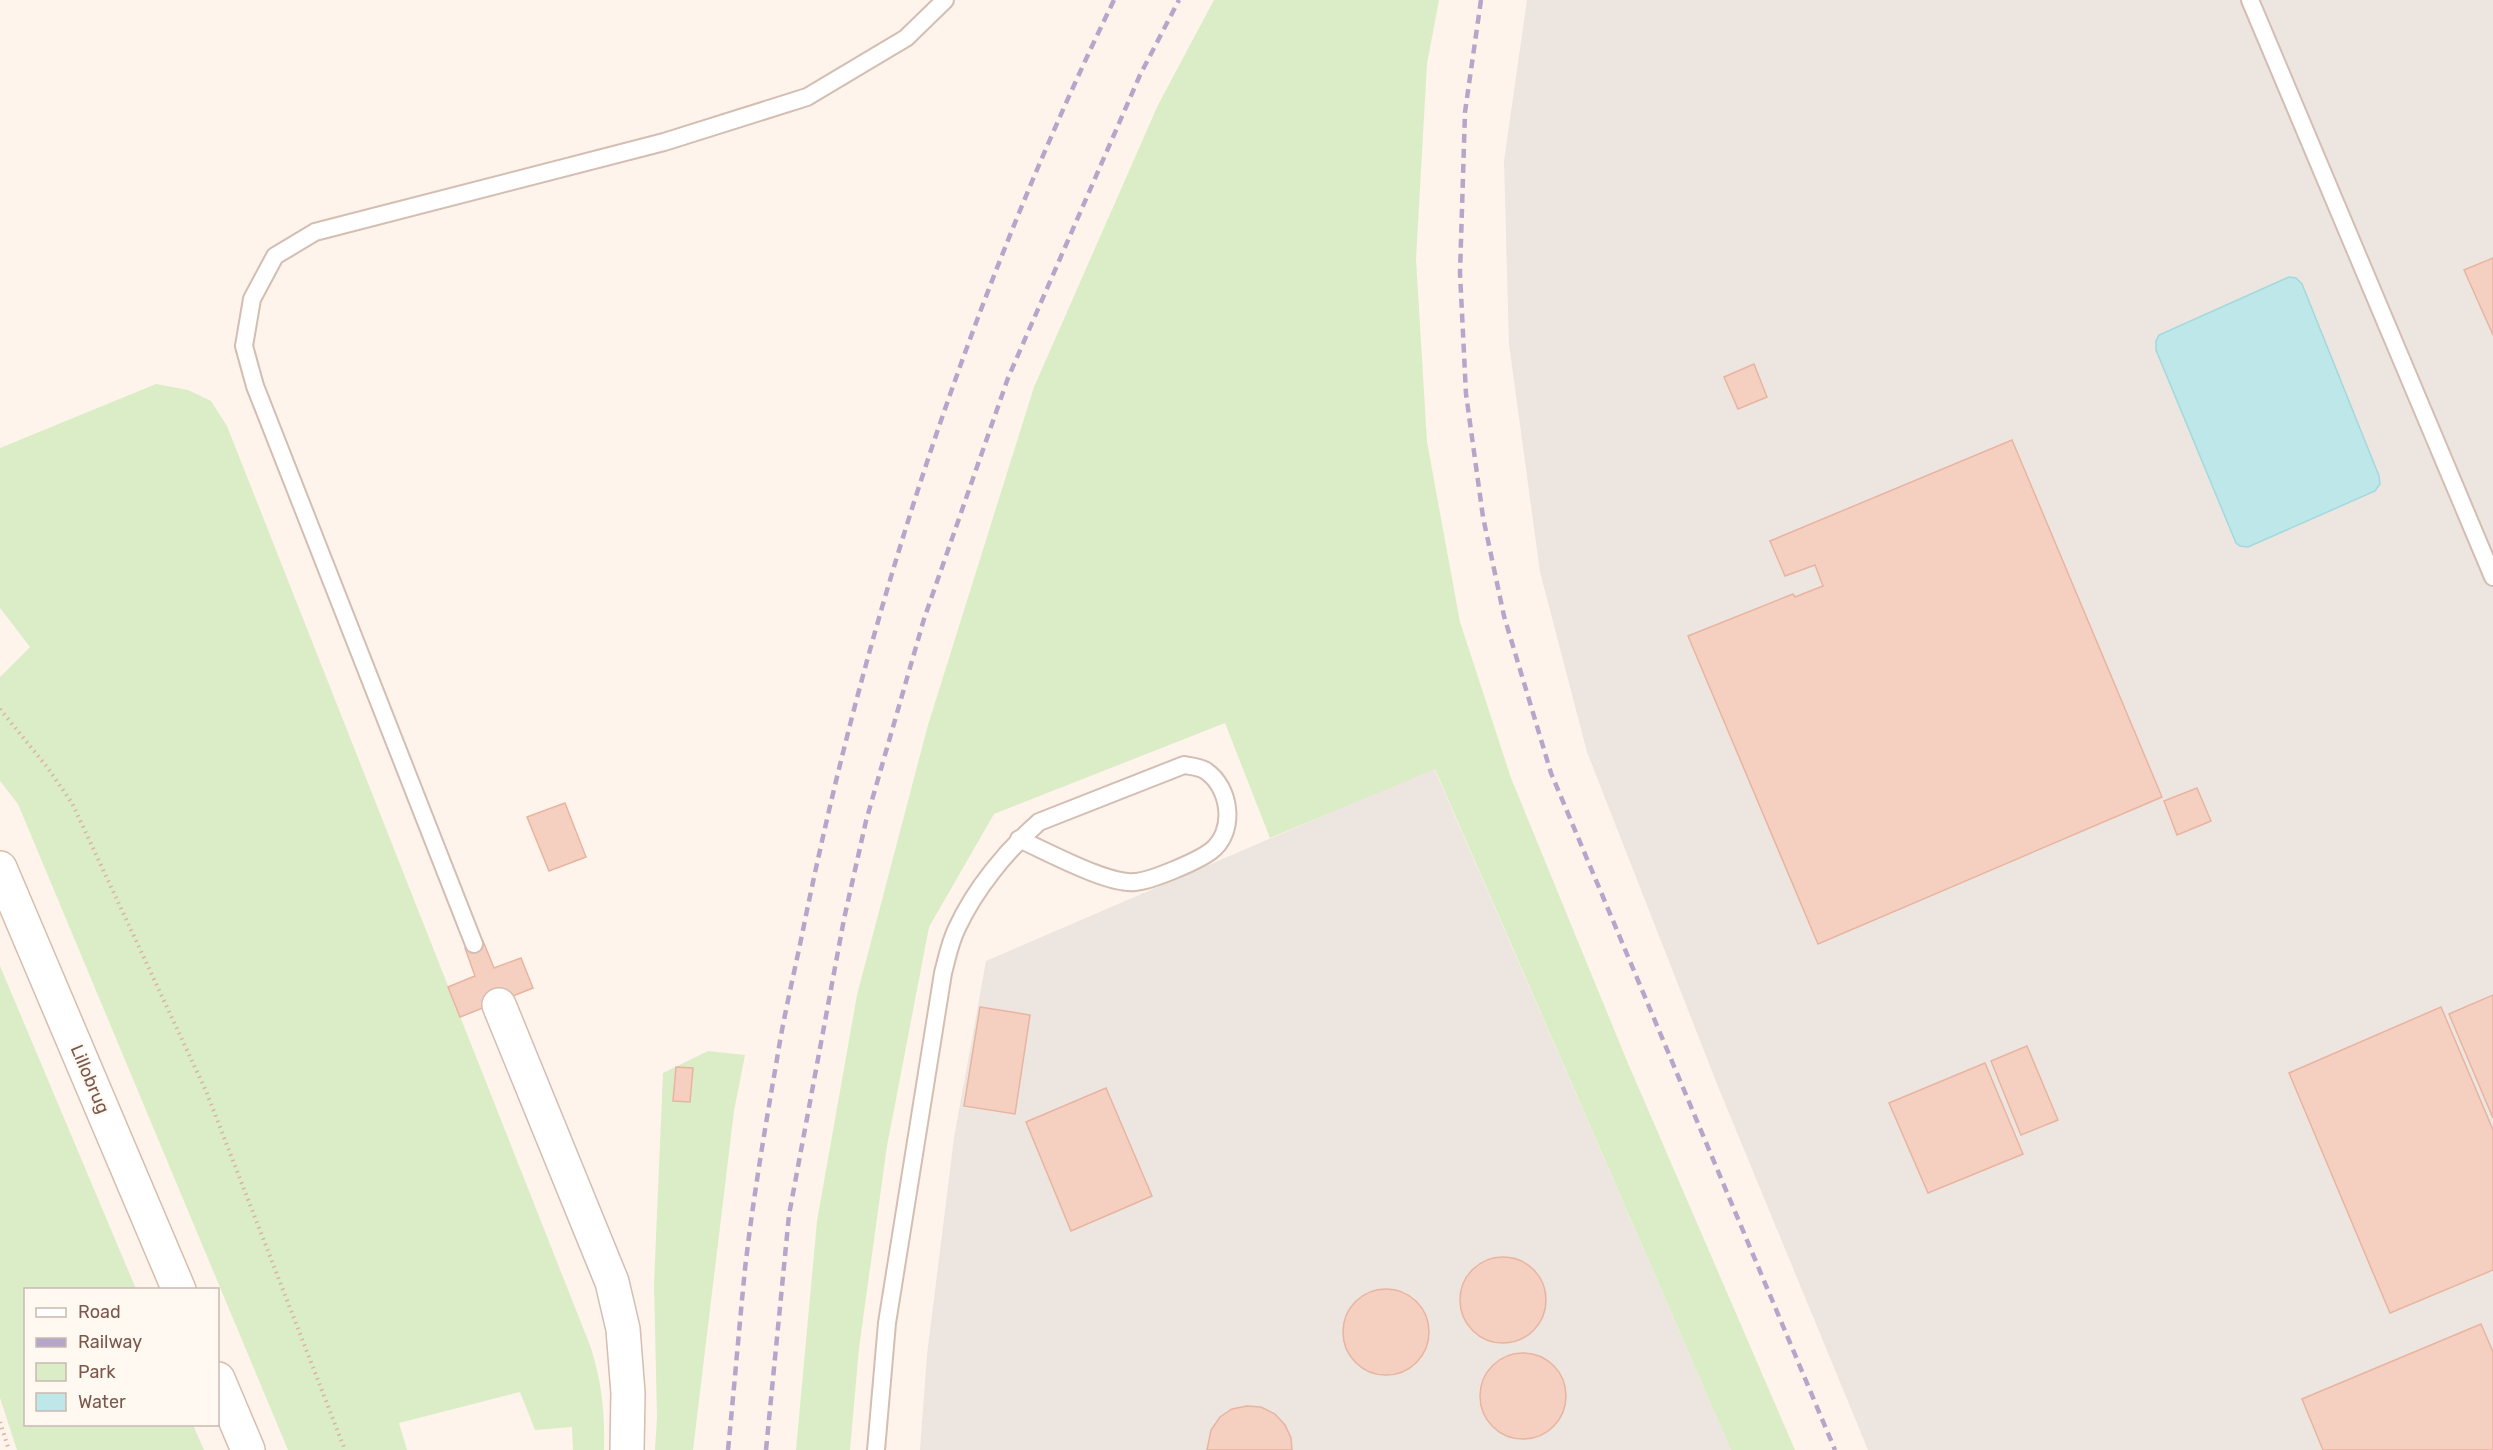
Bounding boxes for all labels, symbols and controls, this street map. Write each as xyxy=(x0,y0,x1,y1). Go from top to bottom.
street label: Lillobrug xyxy=(66,1041,114,1117)
legend xyxy=(24,1288,219,1426)
text: Road xyxy=(78,1301,121,1323)
text: Railway xyxy=(78,1331,142,1353)
text: Park xyxy=(78,1361,116,1383)
text: Water xyxy=(78,1391,126,1413)

